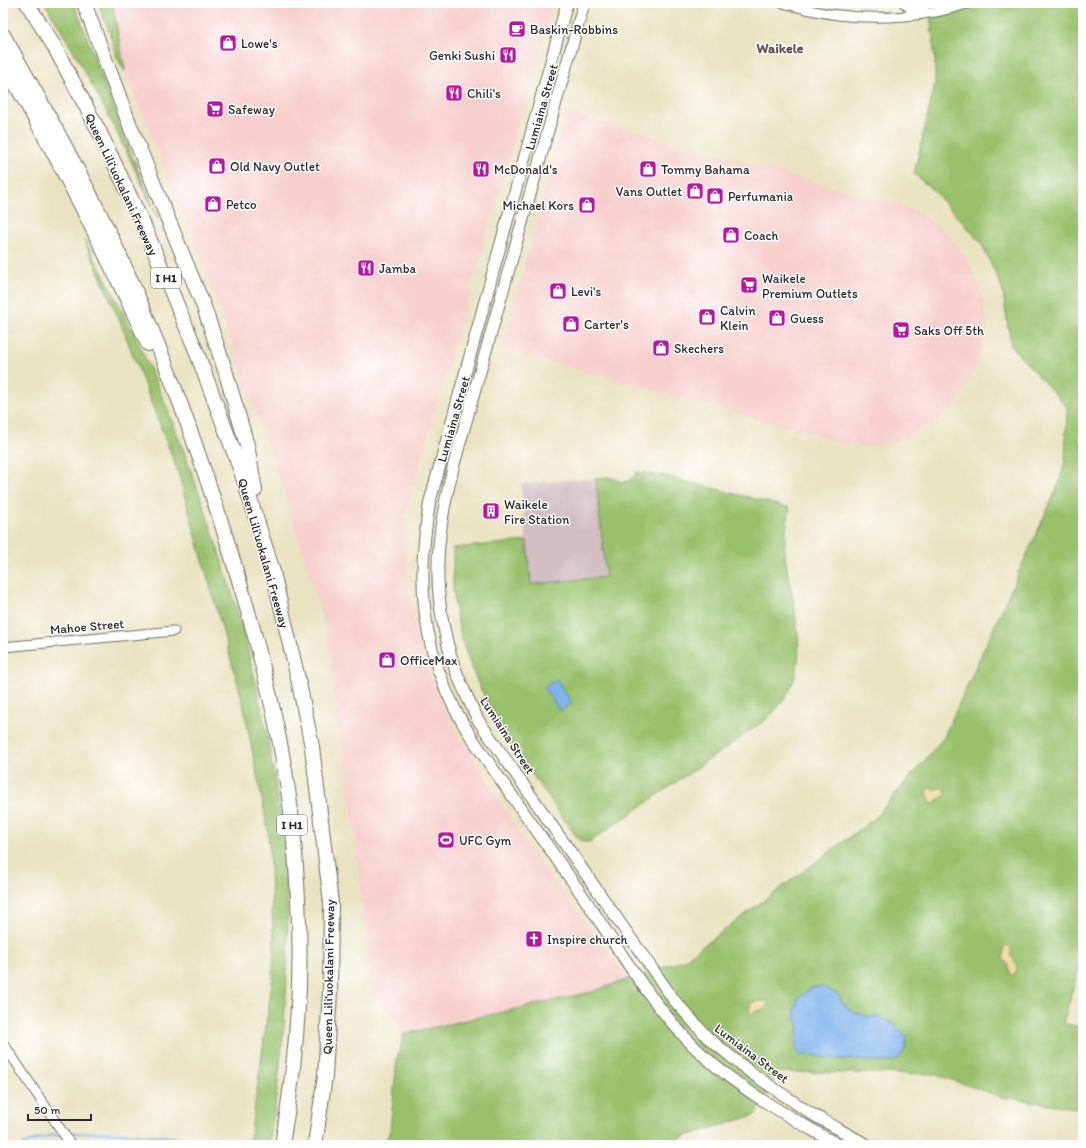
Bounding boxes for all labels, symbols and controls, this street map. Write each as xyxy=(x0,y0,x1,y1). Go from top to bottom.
cafe icon: Baskin-Robbins xyxy=(507,19,527,39)
place label: Baskin-Robbins xyxy=(530,22,618,37)
shop icon: Lowe's xyxy=(218,33,238,53)
place label: Lowe's xyxy=(241,36,278,51)
district label: Waikele xyxy=(757,40,804,57)
restaurant icon: Genki Sushi xyxy=(498,45,518,65)
place label: Genki Sushi xyxy=(429,48,495,63)
street label: Lumiaina Street xyxy=(522,62,561,152)
restaurant icon: Chili's xyxy=(444,83,464,103)
place label: Chili's xyxy=(467,86,501,101)
supermarket icon: Safeway xyxy=(205,99,225,119)
place label: Safeway xyxy=(228,102,275,117)
street label: Queen Liliʻuokalani Freeway xyxy=(82,111,161,258)
shop icon: Old Navy Outlet xyxy=(207,156,227,176)
place label: Old Navy Outlet xyxy=(230,159,320,174)
restaurant icon: McDonald's xyxy=(471,159,491,179)
shop icon: Tommy Bahama xyxy=(638,159,658,179)
place label: McDonald's xyxy=(494,162,558,177)
place label: Tommy Bahama xyxy=(661,162,750,177)
shop icon: Vans Outlet xyxy=(685,181,705,201)
place label: Vans Outlet xyxy=(616,184,682,199)
shop icon: Perfumania xyxy=(705,186,725,206)
place label: Perfumania xyxy=(728,189,794,204)
shop icon: Petco xyxy=(203,194,223,214)
shop icon: Michael Kors xyxy=(577,195,597,215)
place label: Petco xyxy=(226,197,257,212)
place label: Michael Kors xyxy=(503,198,574,213)
shop icon: Coach xyxy=(721,225,741,245)
place label: Coach xyxy=(744,228,779,243)
restaurant icon: Jamba xyxy=(356,258,376,278)
place label: Jamba xyxy=(379,261,417,276)
road number: I H1 xyxy=(151,268,181,288)
place label: Waikele Premium Outlets xyxy=(762,271,858,301)
supermarket icon: Waikele Premium Outlets xyxy=(739,275,759,295)
shop icon: Levi's xyxy=(548,281,568,301)
place label: Levi's xyxy=(571,284,602,299)
place label: Calvin Klein xyxy=(720,303,756,333)
shop icon: Calvin Klein xyxy=(697,307,717,327)
shop icon: Guess xyxy=(767,308,787,328)
place label: Guess xyxy=(790,311,824,326)
shop icon: Carter's xyxy=(561,314,581,334)
place label: Carter's xyxy=(584,317,629,332)
supermarket icon: Saks Off 5th xyxy=(891,320,911,340)
place label: Saks Off 5th xyxy=(914,323,984,338)
shop icon: Skechers xyxy=(651,338,671,358)
place label: Skechers xyxy=(674,341,724,356)
street label: Lumiaina Street xyxy=(434,374,473,464)
street label: Queen Liliʻuokalani Freeway xyxy=(235,476,292,630)
place label: Waikele Fire Station xyxy=(504,497,570,527)
building icon: Waikele Fire Station xyxy=(481,501,501,521)
street label: Mahoe Street xyxy=(49,616,125,637)
shop icon: OfficeMax xyxy=(377,650,397,670)
place label: OfficeMax xyxy=(400,653,457,668)
street label: Lumiaina Street xyxy=(477,694,538,777)
road number: I H1 xyxy=(277,815,307,835)
sports icon: UFC Gym xyxy=(436,830,456,850)
place label: UFC Gym xyxy=(459,833,512,848)
street label: Queen Liliʻuokalani Freeway xyxy=(320,899,337,1055)
church icon: Inspire church xyxy=(524,929,544,949)
place label: Inspire church xyxy=(547,932,628,947)
street label: Lumiaina Street xyxy=(712,1021,792,1086)
scale bar xyxy=(28,1096,91,1122)
text: 50 m xyxy=(34,1103,60,1117)

